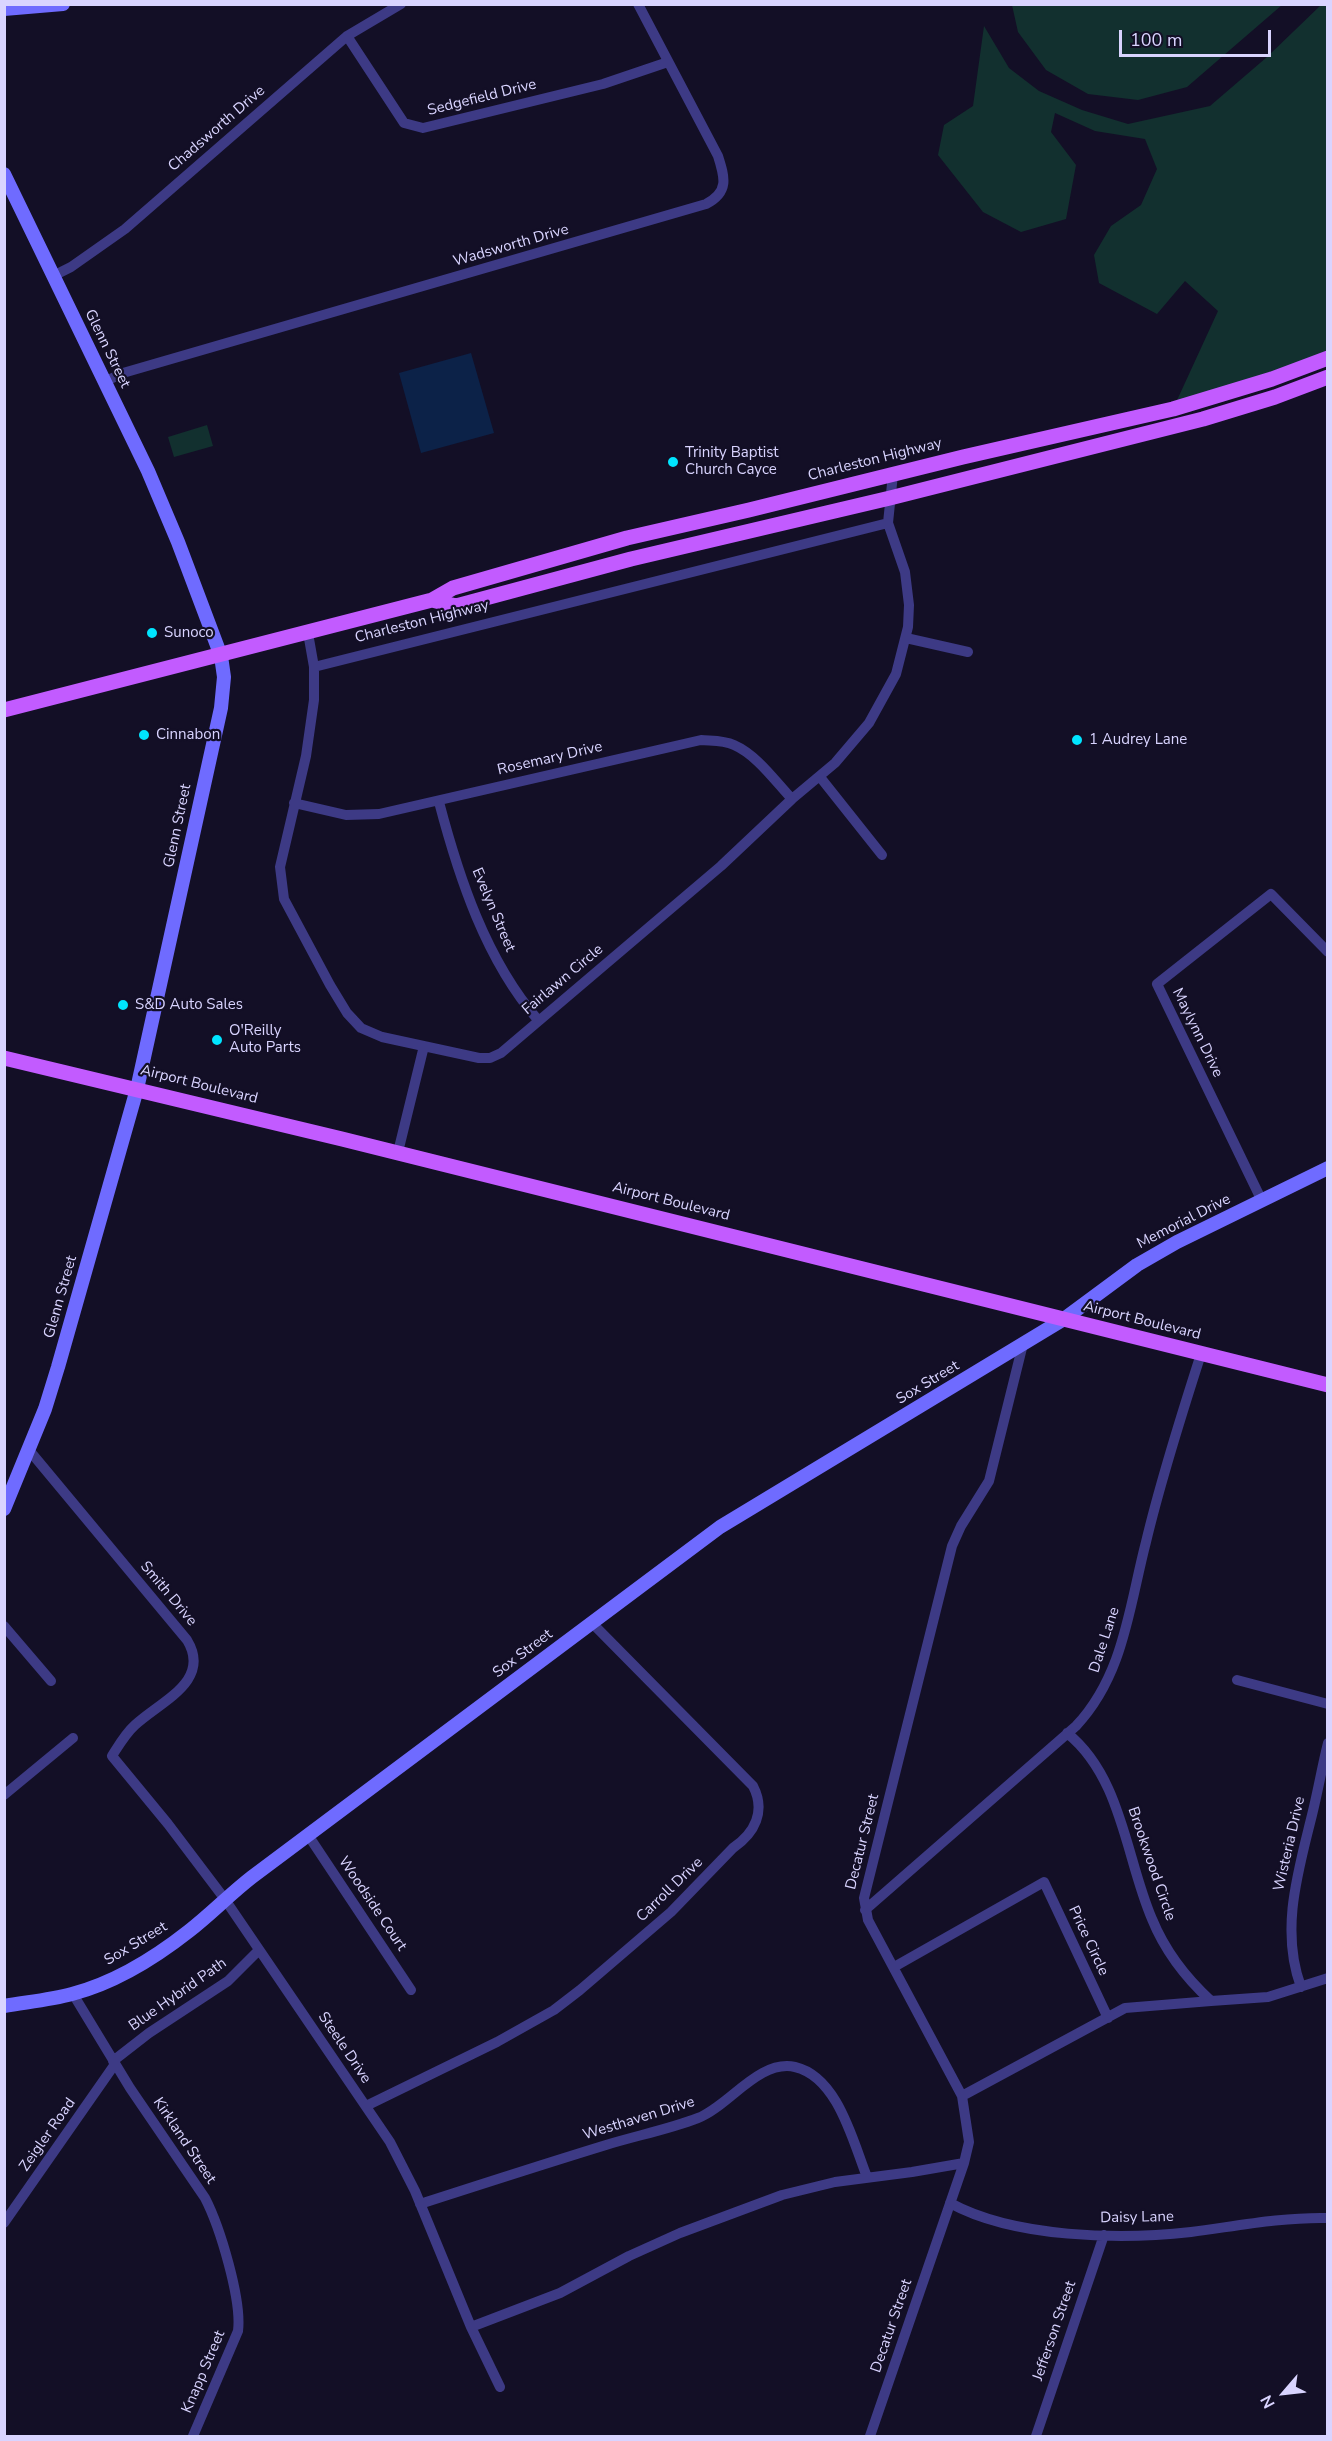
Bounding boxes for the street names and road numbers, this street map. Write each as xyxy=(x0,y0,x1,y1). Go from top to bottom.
street label: Sedgefield Drive xyxy=(426,76,538,120)
street label: Chadsworth Drive xyxy=(165,82,269,176)
street label: Wadsworth Drive xyxy=(451,221,571,271)
street label: Glenn Street xyxy=(80,307,134,391)
street label: Charleston Highway xyxy=(806,435,944,485)
street label: Charleston Highway xyxy=(353,597,491,647)
street label: Rosemary Drive xyxy=(496,738,604,780)
street label: Glenn Street xyxy=(160,783,196,869)
street label: Evelyn Street xyxy=(467,865,519,955)
street label: Fairlawn Circle xyxy=(519,941,607,1019)
street label: Maylynn Drive xyxy=(1168,986,1226,1080)
street label: Airport Boulevard xyxy=(138,1062,260,1108)
street label: Airport Boulevard xyxy=(610,1179,732,1225)
street label: Memorial Drive xyxy=(1134,1191,1234,1253)
street label: Glenn Street xyxy=(41,1254,81,1340)
street label: Airport Boulevard xyxy=(1081,1298,1203,1344)
street label: Sox Street xyxy=(893,1357,963,1409)
street label: Smith Drive xyxy=(136,1558,200,1630)
street label: Dale Lane xyxy=(1086,1605,1124,1675)
street label: Sox Street xyxy=(490,1626,556,1682)
street label: Decatur Street xyxy=(842,1792,884,1892)
street label: Wisteria Drive xyxy=(1270,1795,1310,1893)
street label: Brookwood Circle xyxy=(1123,1805,1179,1923)
street label: Woodside Court xyxy=(334,1854,410,1954)
street label: Carroll Drive xyxy=(633,1854,707,1926)
street label: Price Circle xyxy=(1064,1903,1112,1979)
street label: Sox Street xyxy=(101,1918,171,1970)
street label: Blue Hybrid Path xyxy=(126,1955,230,2035)
street label: Steele Drive xyxy=(314,2009,374,2087)
street label: Westhaven Drive xyxy=(581,2093,697,2145)
street label: Kirkland Street xyxy=(149,2094,219,2188)
street label: Zeigler Road xyxy=(16,2095,80,2175)
street label: Daisy Lane xyxy=(1100,2208,1174,2228)
street label: Decatur Street xyxy=(868,2277,916,2375)
street label: Jefferson Street xyxy=(1029,2279,1081,2383)
street label: Knapp Street xyxy=(179,2328,229,2416)

